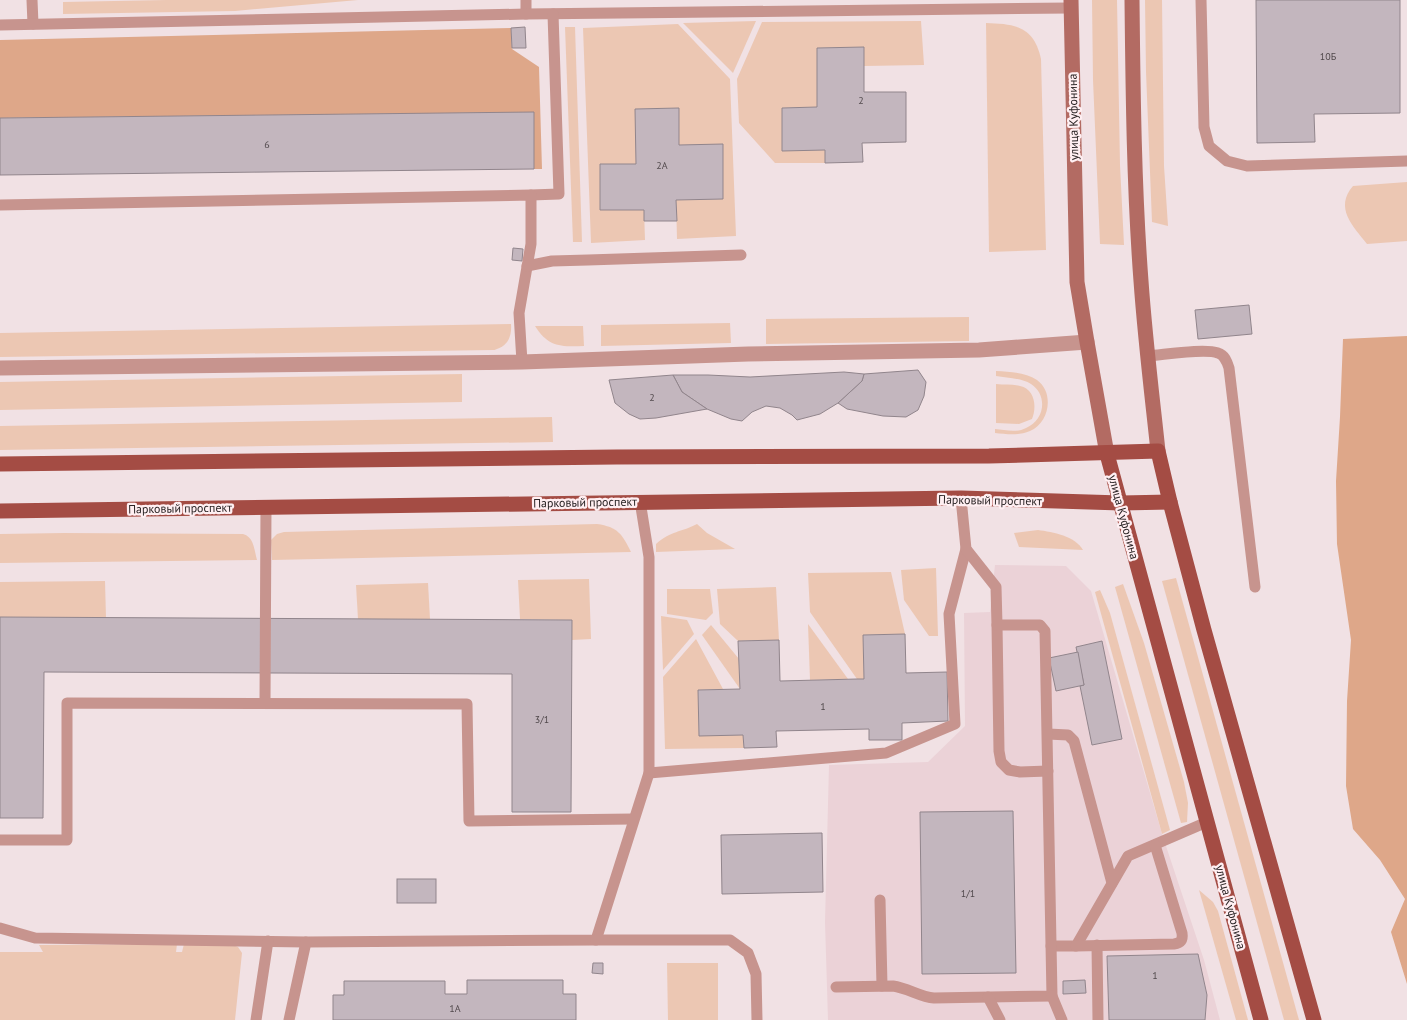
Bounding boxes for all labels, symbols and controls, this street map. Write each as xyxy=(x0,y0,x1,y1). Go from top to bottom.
house number: 10Б xyxy=(1320,50,1337,63)
street label: улица Куфонина xyxy=(1065,74,1081,160)
house number: 2 xyxy=(858,94,864,107)
house number: 6 xyxy=(264,138,270,151)
house number: 2А xyxy=(656,159,668,172)
house number: 2 xyxy=(649,391,655,404)
street label: улица Куфонина xyxy=(1106,473,1142,561)
street label: Парковый проспект xyxy=(938,492,1042,508)
street label: Парковый проспект xyxy=(533,494,637,510)
street label: Парковый проспект xyxy=(128,500,232,516)
house number: 1 xyxy=(820,700,826,713)
house number: 3/1 xyxy=(535,713,549,726)
street label: улица Куфонина xyxy=(1213,863,1249,951)
house number: 1/1 xyxy=(961,887,975,900)
house number: 1 xyxy=(1152,969,1158,982)
house number: 1А xyxy=(449,1002,461,1015)

